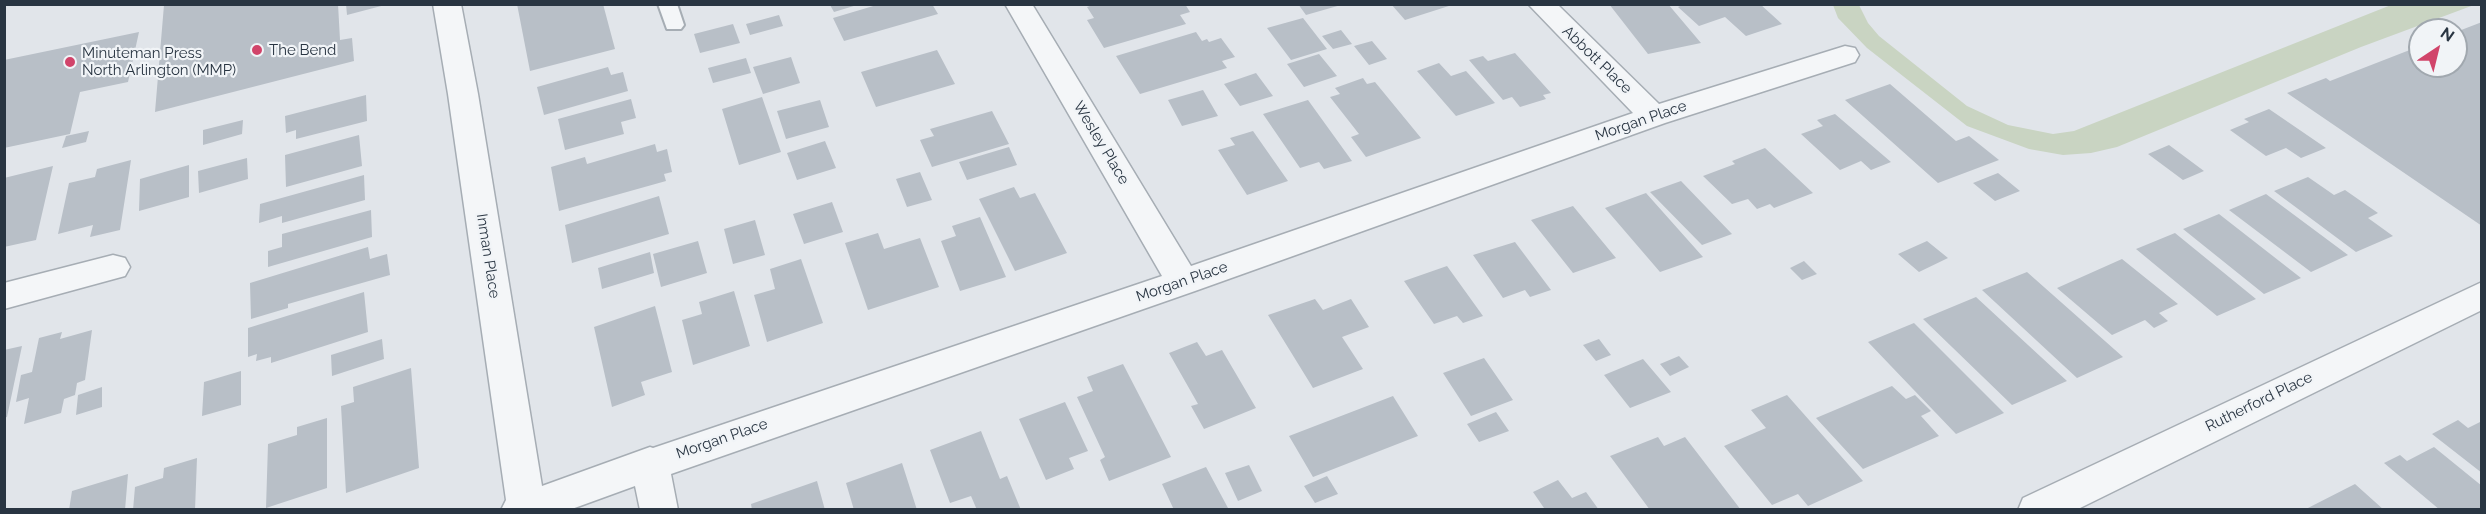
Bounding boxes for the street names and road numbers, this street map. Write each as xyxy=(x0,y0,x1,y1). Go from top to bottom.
street label: Abbott Place xyxy=(1558,22,1636,98)
street label: Morgan Place xyxy=(1593,97,1689,145)
street label: Wesley Place xyxy=(1069,98,1133,188)
street label: Inman Place xyxy=(472,212,504,300)
street label: Morgan Place xyxy=(1134,258,1230,306)
street label: Rutherford Place xyxy=(2203,368,2315,436)
street label: Morgan Place xyxy=(674,415,770,463)

